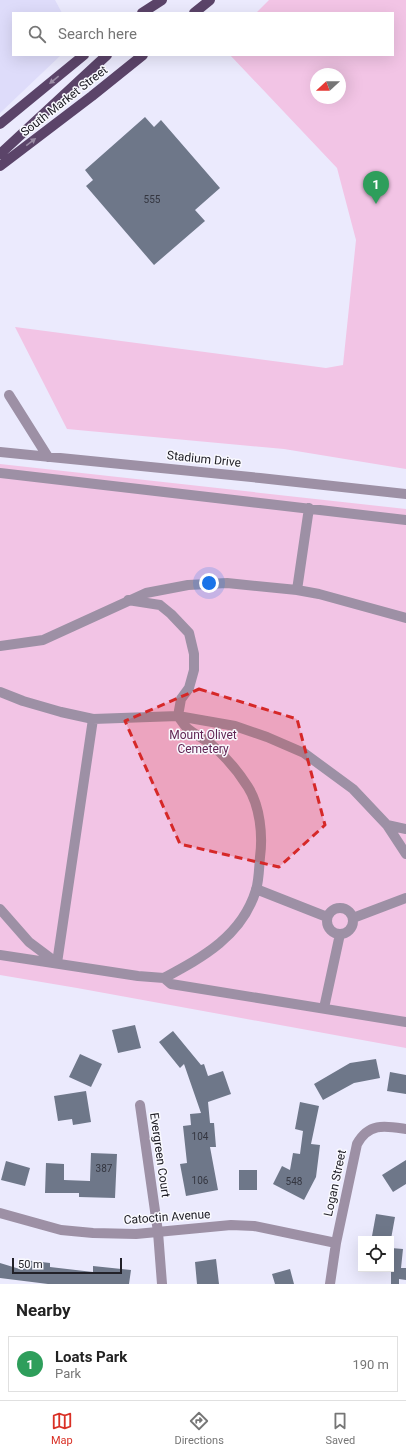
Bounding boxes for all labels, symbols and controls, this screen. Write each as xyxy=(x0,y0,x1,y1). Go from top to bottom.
search box xyxy=(12,12,394,56)
icon: search xyxy=(26,23,48,45)
text: Search here xyxy=(58,25,137,43)
street label: South Market Street xyxy=(18,63,110,139)
north arrow xyxy=(310,68,346,104)
one-way arrow xyxy=(49,75,59,84)
one-way arrow xyxy=(26,138,37,147)
pin: 1 xyxy=(363,171,389,204)
house number: 555 xyxy=(144,194,161,205)
street label: Stadium Drive xyxy=(166,448,242,470)
your location xyxy=(199,573,219,593)
park label: Mount Olivet Cemetery xyxy=(169,728,237,756)
street label: Evergreen Court xyxy=(147,1112,173,1198)
house number: 104 xyxy=(192,1131,209,1142)
street label: Logan Street xyxy=(321,1148,349,1218)
house number: 387 xyxy=(96,1163,113,1174)
house number: 106 xyxy=(192,1175,209,1186)
house number: 548 xyxy=(286,1176,303,1187)
street label: Catoctin Avenue xyxy=(123,1207,211,1227)
map controls xyxy=(358,1236,394,1272)
button: locate xyxy=(358,1236,394,1272)
scale bar xyxy=(12,1256,122,1275)
text: 50 m xyxy=(18,1258,43,1271)
text: Nearby xyxy=(16,1300,71,1320)
text: Loats Park xyxy=(55,1348,127,1366)
text: 1 xyxy=(26,1357,34,1372)
text: 190 m xyxy=(352,1357,389,1372)
text: Park xyxy=(55,1366,81,1381)
tab: Map xyxy=(51,1410,73,1447)
tab: Directions xyxy=(174,1410,224,1447)
tab: Saved xyxy=(325,1410,355,1447)

